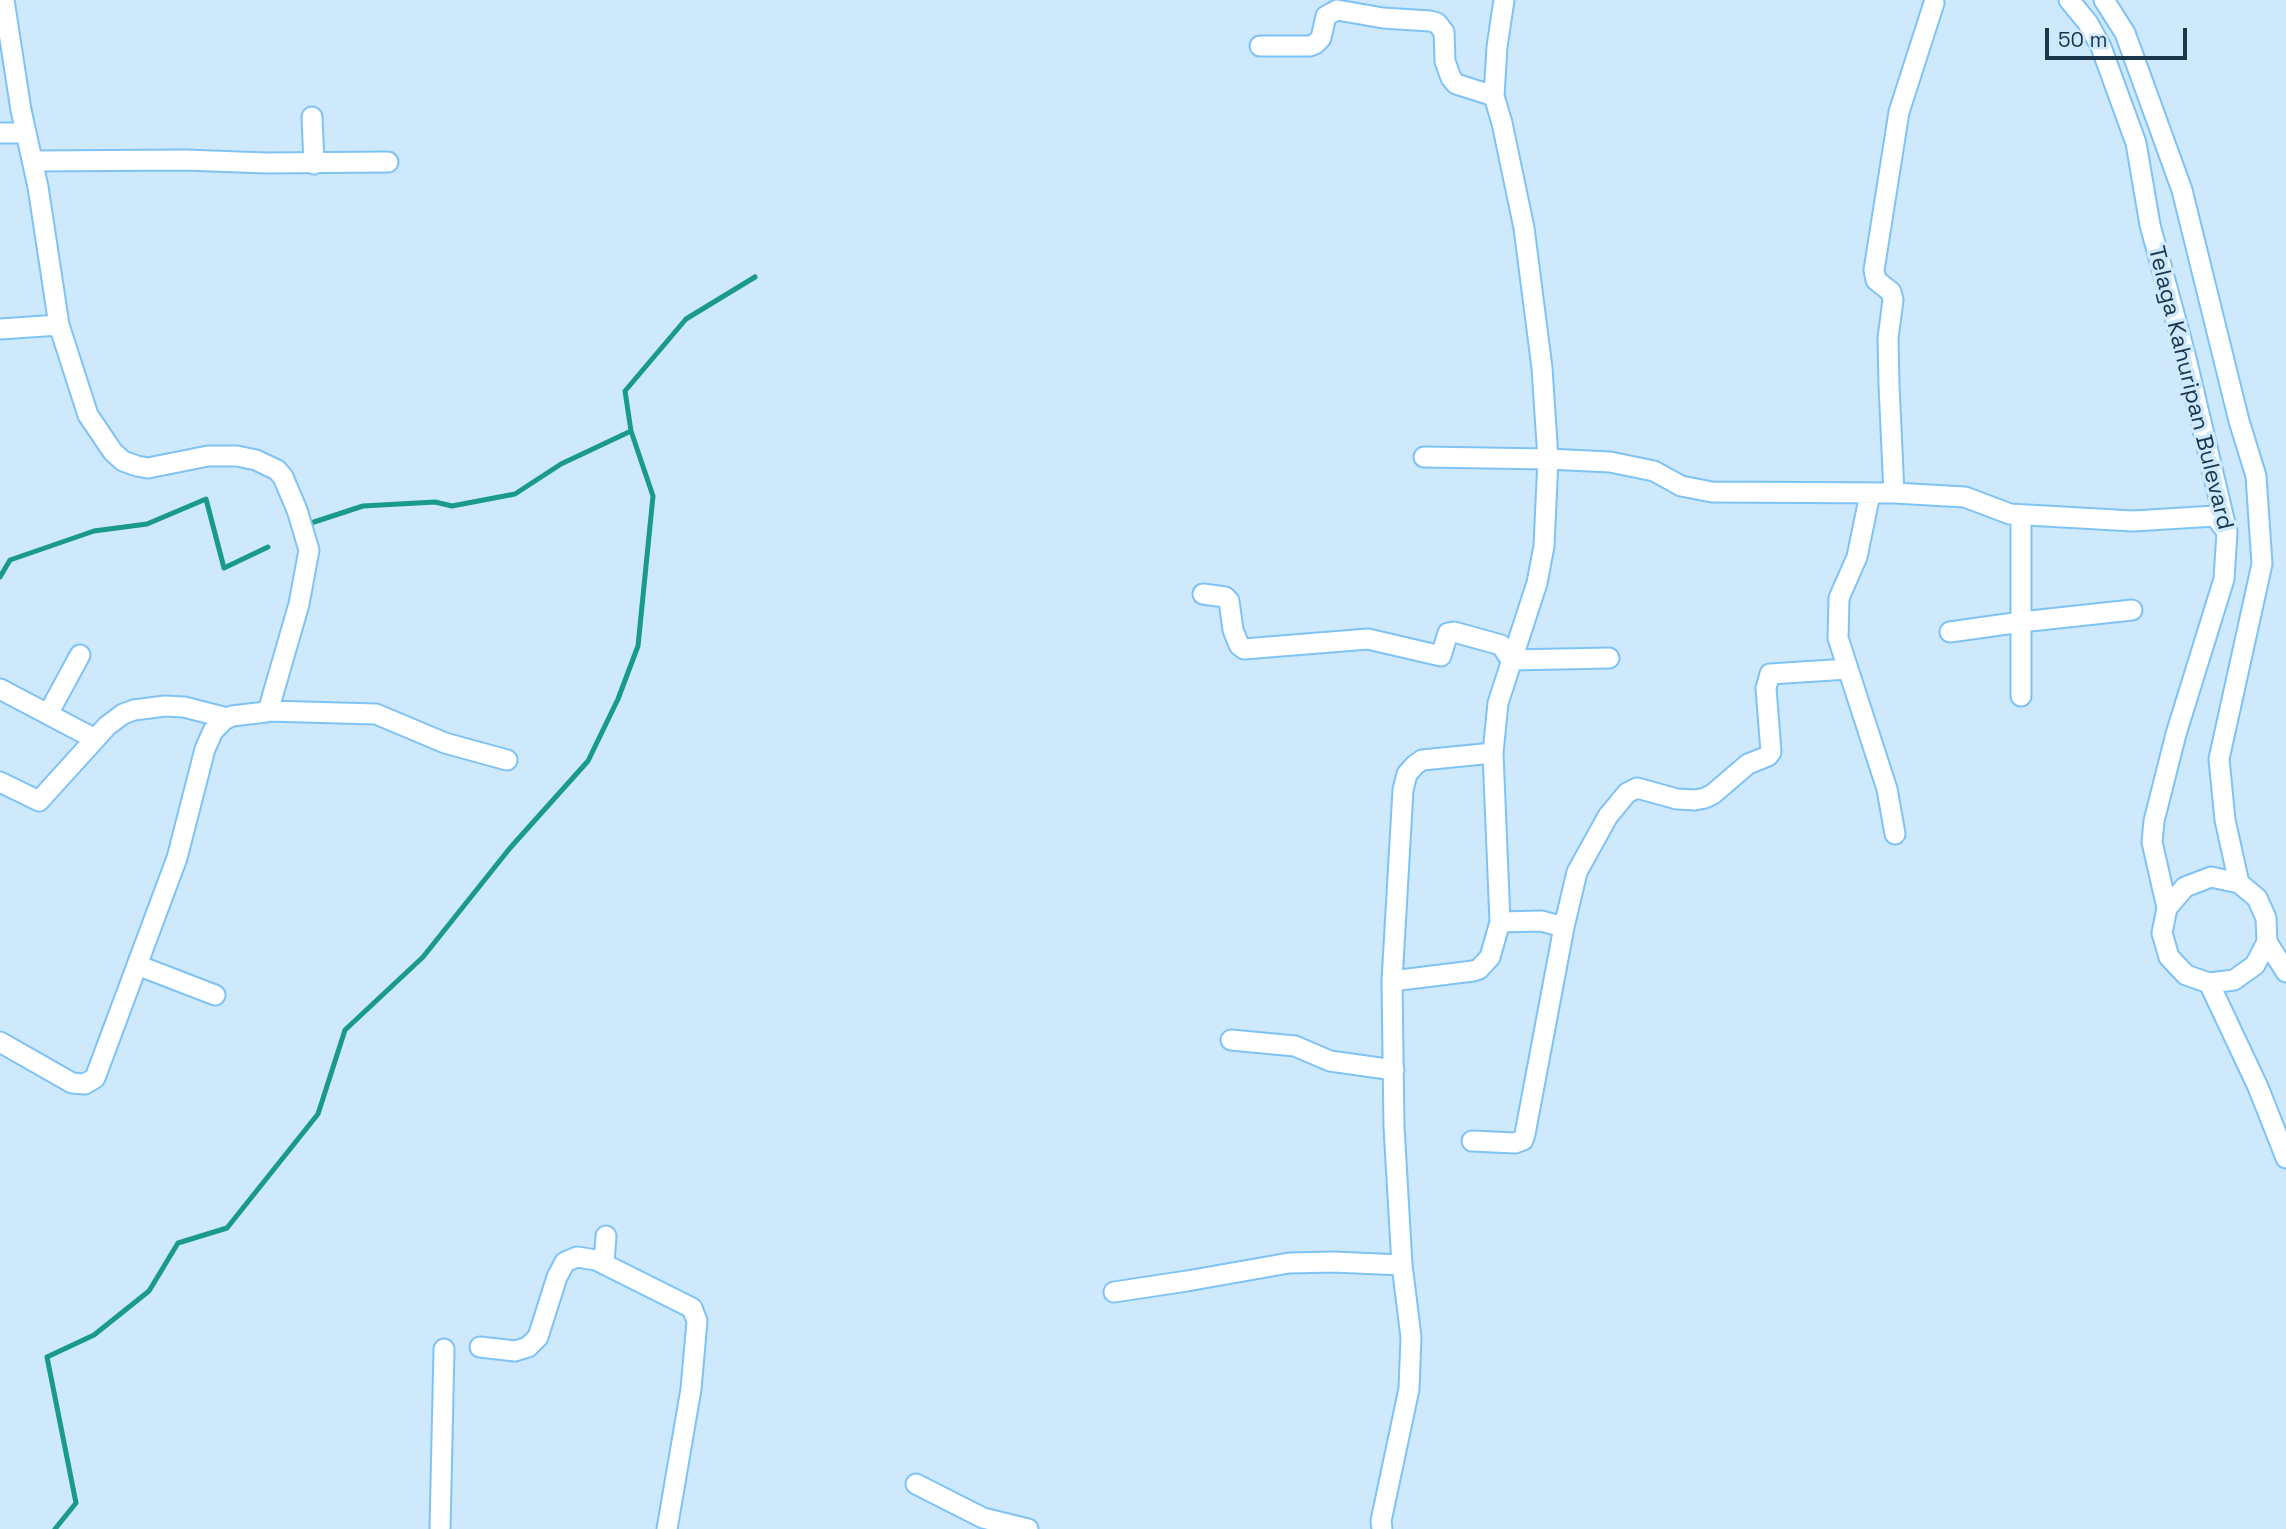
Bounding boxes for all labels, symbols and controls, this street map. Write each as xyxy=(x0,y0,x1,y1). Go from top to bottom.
scale bar xyxy=(2048,14,2190,58)
text: 50 m xyxy=(2058,26,2108,53)
street label: Telaga Kahuripan Bulevard xyxy=(2141,243,2239,533)

